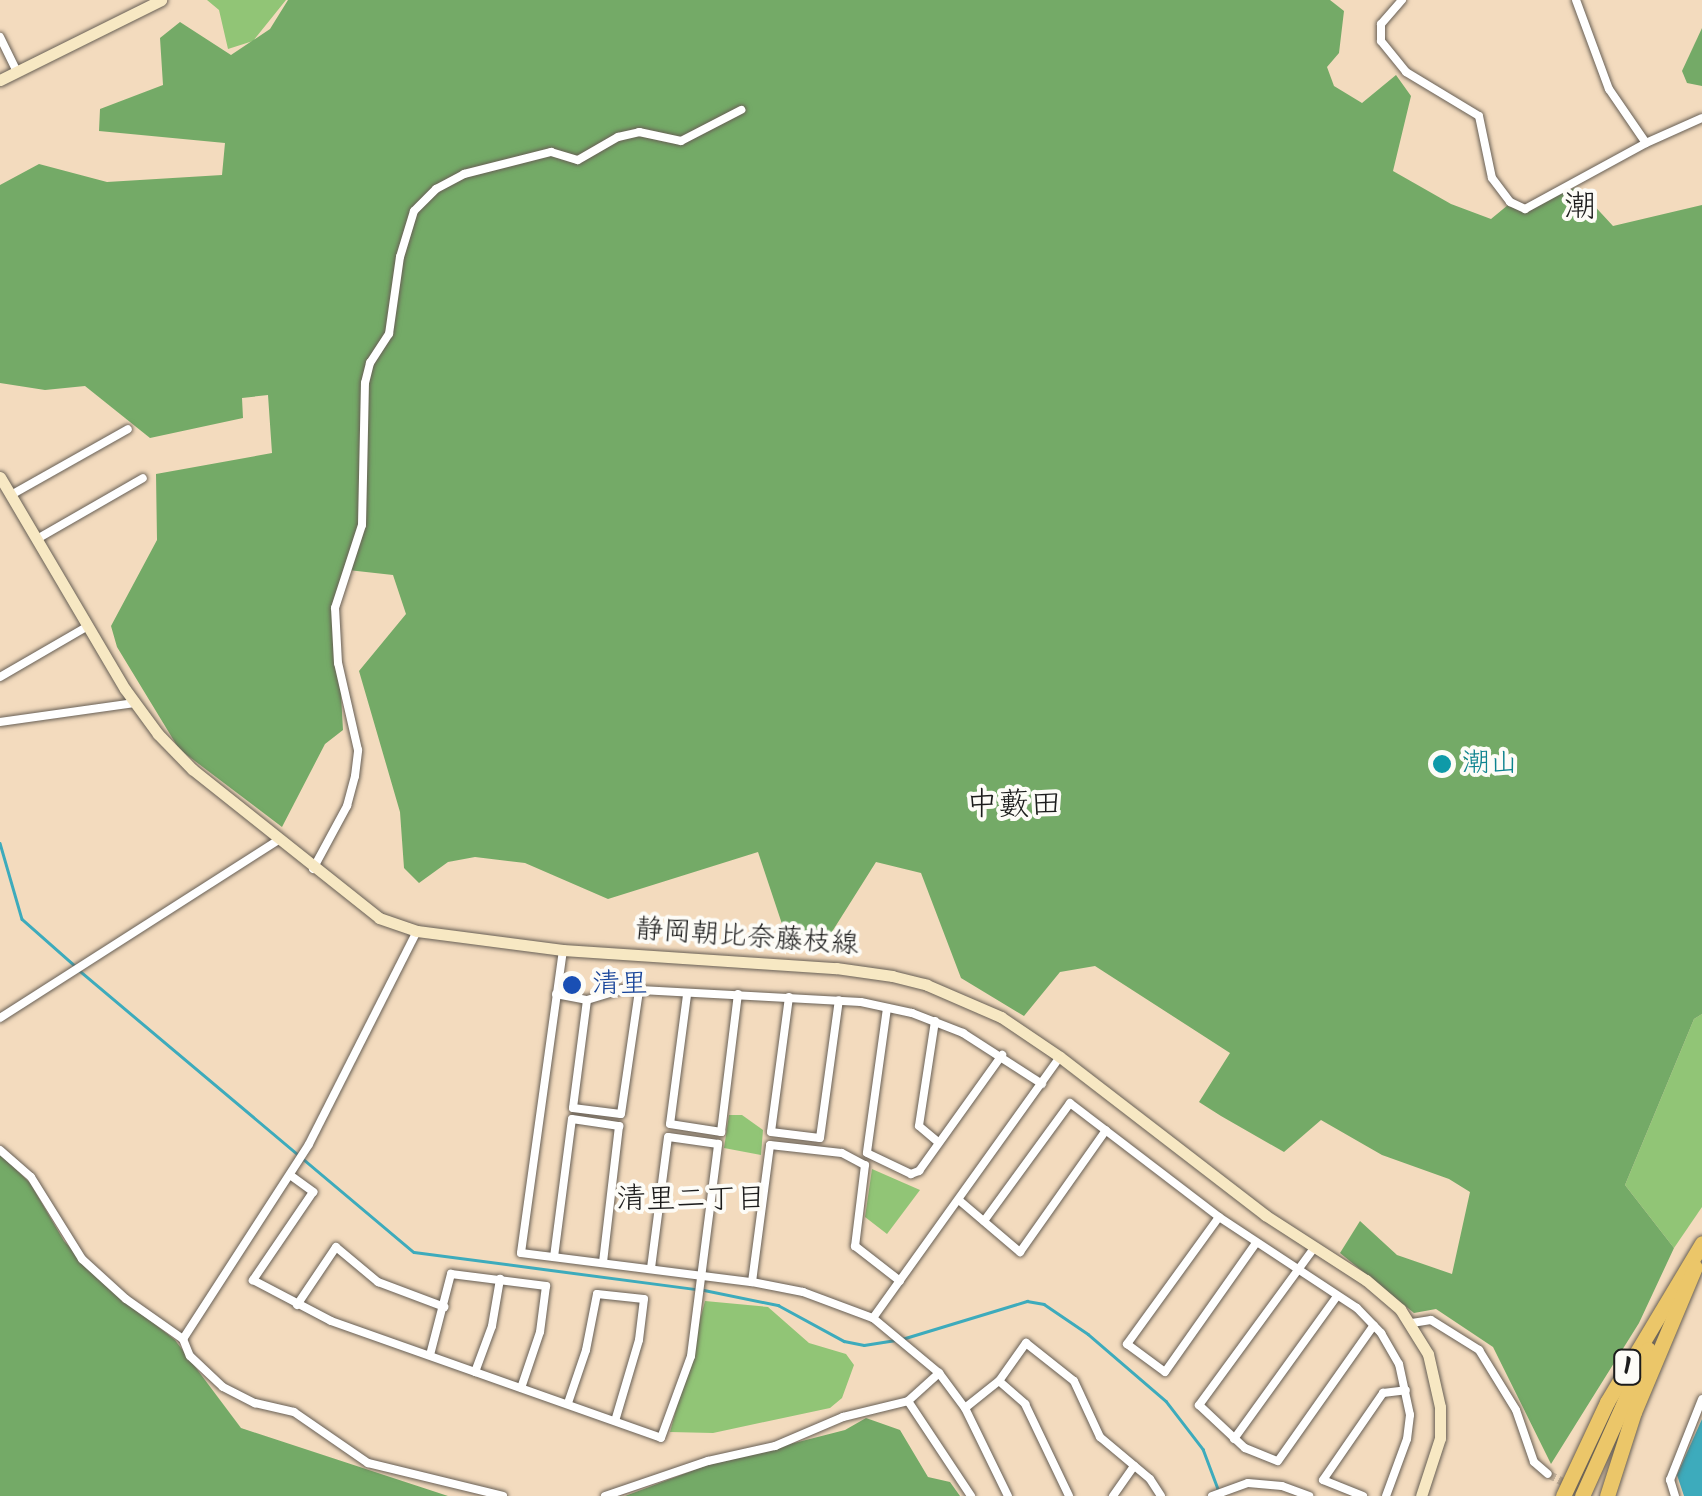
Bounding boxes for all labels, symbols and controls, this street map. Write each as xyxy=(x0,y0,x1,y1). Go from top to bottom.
district label: 潮 xyxy=(1564,189,1596,227)
place label: 潮山 xyxy=(1462,747,1518,781)
marker: 潮山 xyxy=(1431,753,1453,775)
district label: 中藪田 xyxy=(966,787,1062,825)
street label: 静岡朝比奈藤枝線 xyxy=(634,913,860,963)
place label: 清里 xyxy=(592,968,648,1002)
marker: 清里 xyxy=(561,974,583,996)
district label: 清里二丁目 xyxy=(616,1182,766,1218)
road number: 1 xyxy=(1612,1347,1642,1387)

